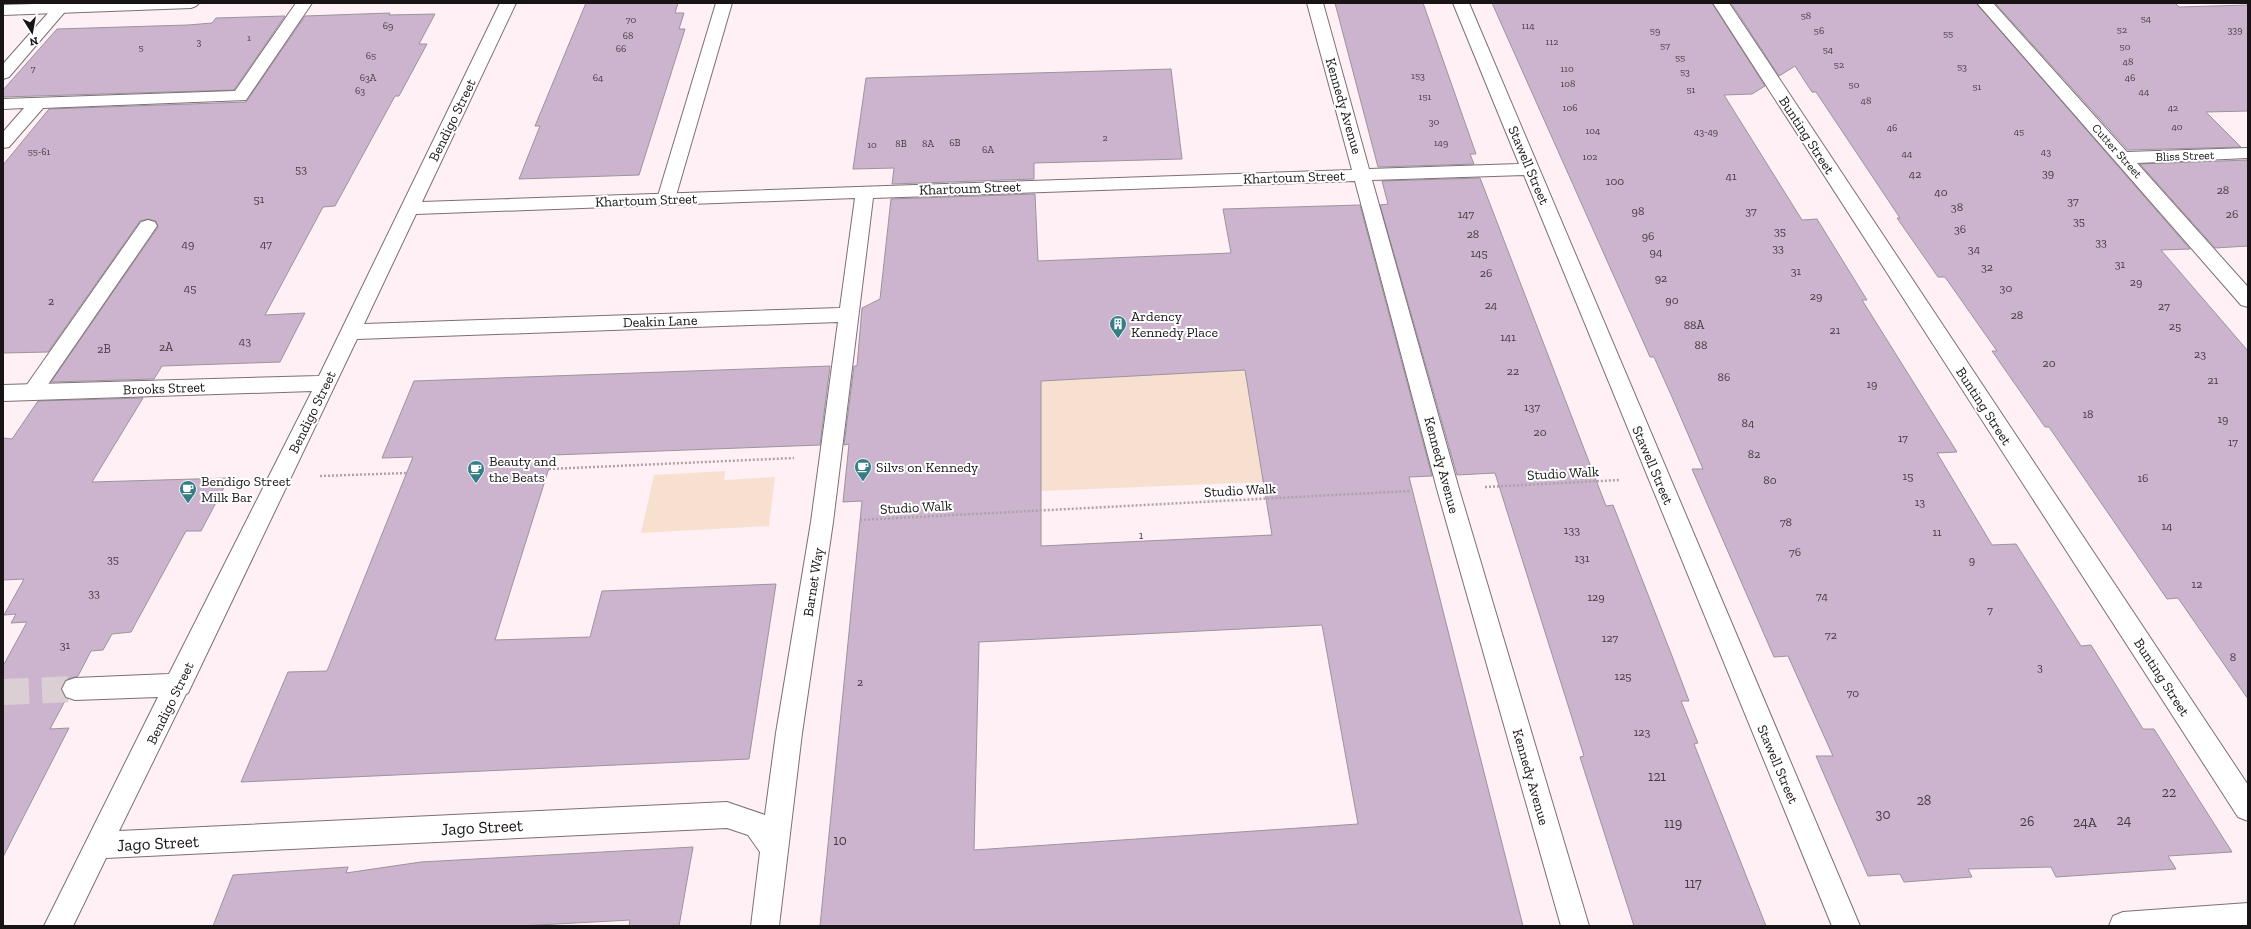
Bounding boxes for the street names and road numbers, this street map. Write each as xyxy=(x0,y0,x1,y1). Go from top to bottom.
street label: Kennedy Avenue xyxy=(1322,56,1366,157)
street label: Bendigo Street xyxy=(425,76,480,164)
street label: Bunting Street xyxy=(1775,93,1838,178)
street label: Cutter Street xyxy=(2089,121,2145,181)
street label: Stawell Street xyxy=(1504,123,1553,208)
street label: Bliss Street xyxy=(2155,148,2215,164)
street label: Khartoum Street xyxy=(1243,167,1346,188)
street label: Khartoum Street xyxy=(919,178,1022,199)
street label: Khartoum Street xyxy=(595,190,698,211)
street label: Deakin Lane xyxy=(622,312,698,331)
street label: Bunting Street xyxy=(1952,364,2015,449)
street label: Bendigo Street xyxy=(285,368,340,456)
street label: Brooks Street xyxy=(123,379,206,398)
street label: Kennedy Avenue xyxy=(1420,415,1463,516)
street label: Stawell Street xyxy=(1628,423,1677,508)
street label: Studio Walk xyxy=(1527,463,1600,484)
street label: Studio Walk xyxy=(1204,480,1277,501)
street label: Studio Walk xyxy=(880,497,953,518)
street label: Barnet Way xyxy=(800,546,827,618)
street label: Bunting Street xyxy=(2130,635,2193,720)
street label: Bendigo Street xyxy=(143,659,198,747)
street label: Stawell Street xyxy=(1753,722,1802,807)
street label: Kennedy Avenue xyxy=(1509,727,1553,828)
street label: Jago Street xyxy=(440,815,524,839)
street label: Jago Street xyxy=(116,831,200,855)

